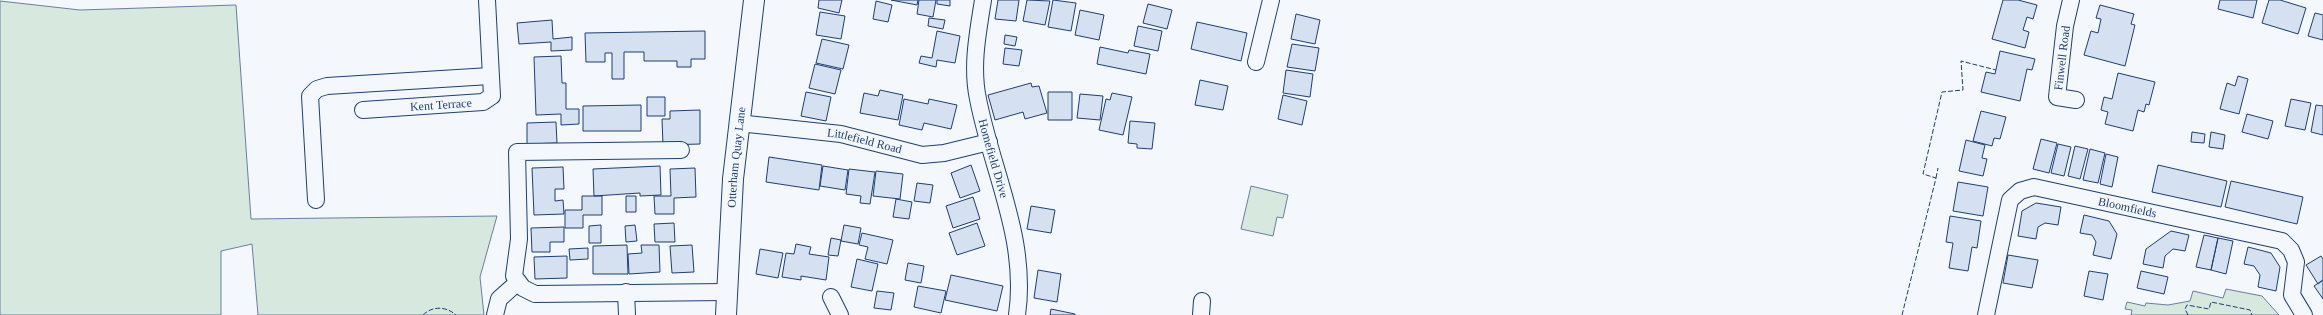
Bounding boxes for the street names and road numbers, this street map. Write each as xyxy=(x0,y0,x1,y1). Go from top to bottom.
street label: Finwell Road xyxy=(2051,25,2073,91)
street label: Kent Terrace xyxy=(409,96,472,114)
street label: Otterham Quay Lane xyxy=(725,106,748,208)
street label: Homefield Drive xyxy=(976,117,1011,200)
street label: Littlefield Road xyxy=(827,126,903,156)
street label: Bloomfields xyxy=(2097,194,2158,221)

